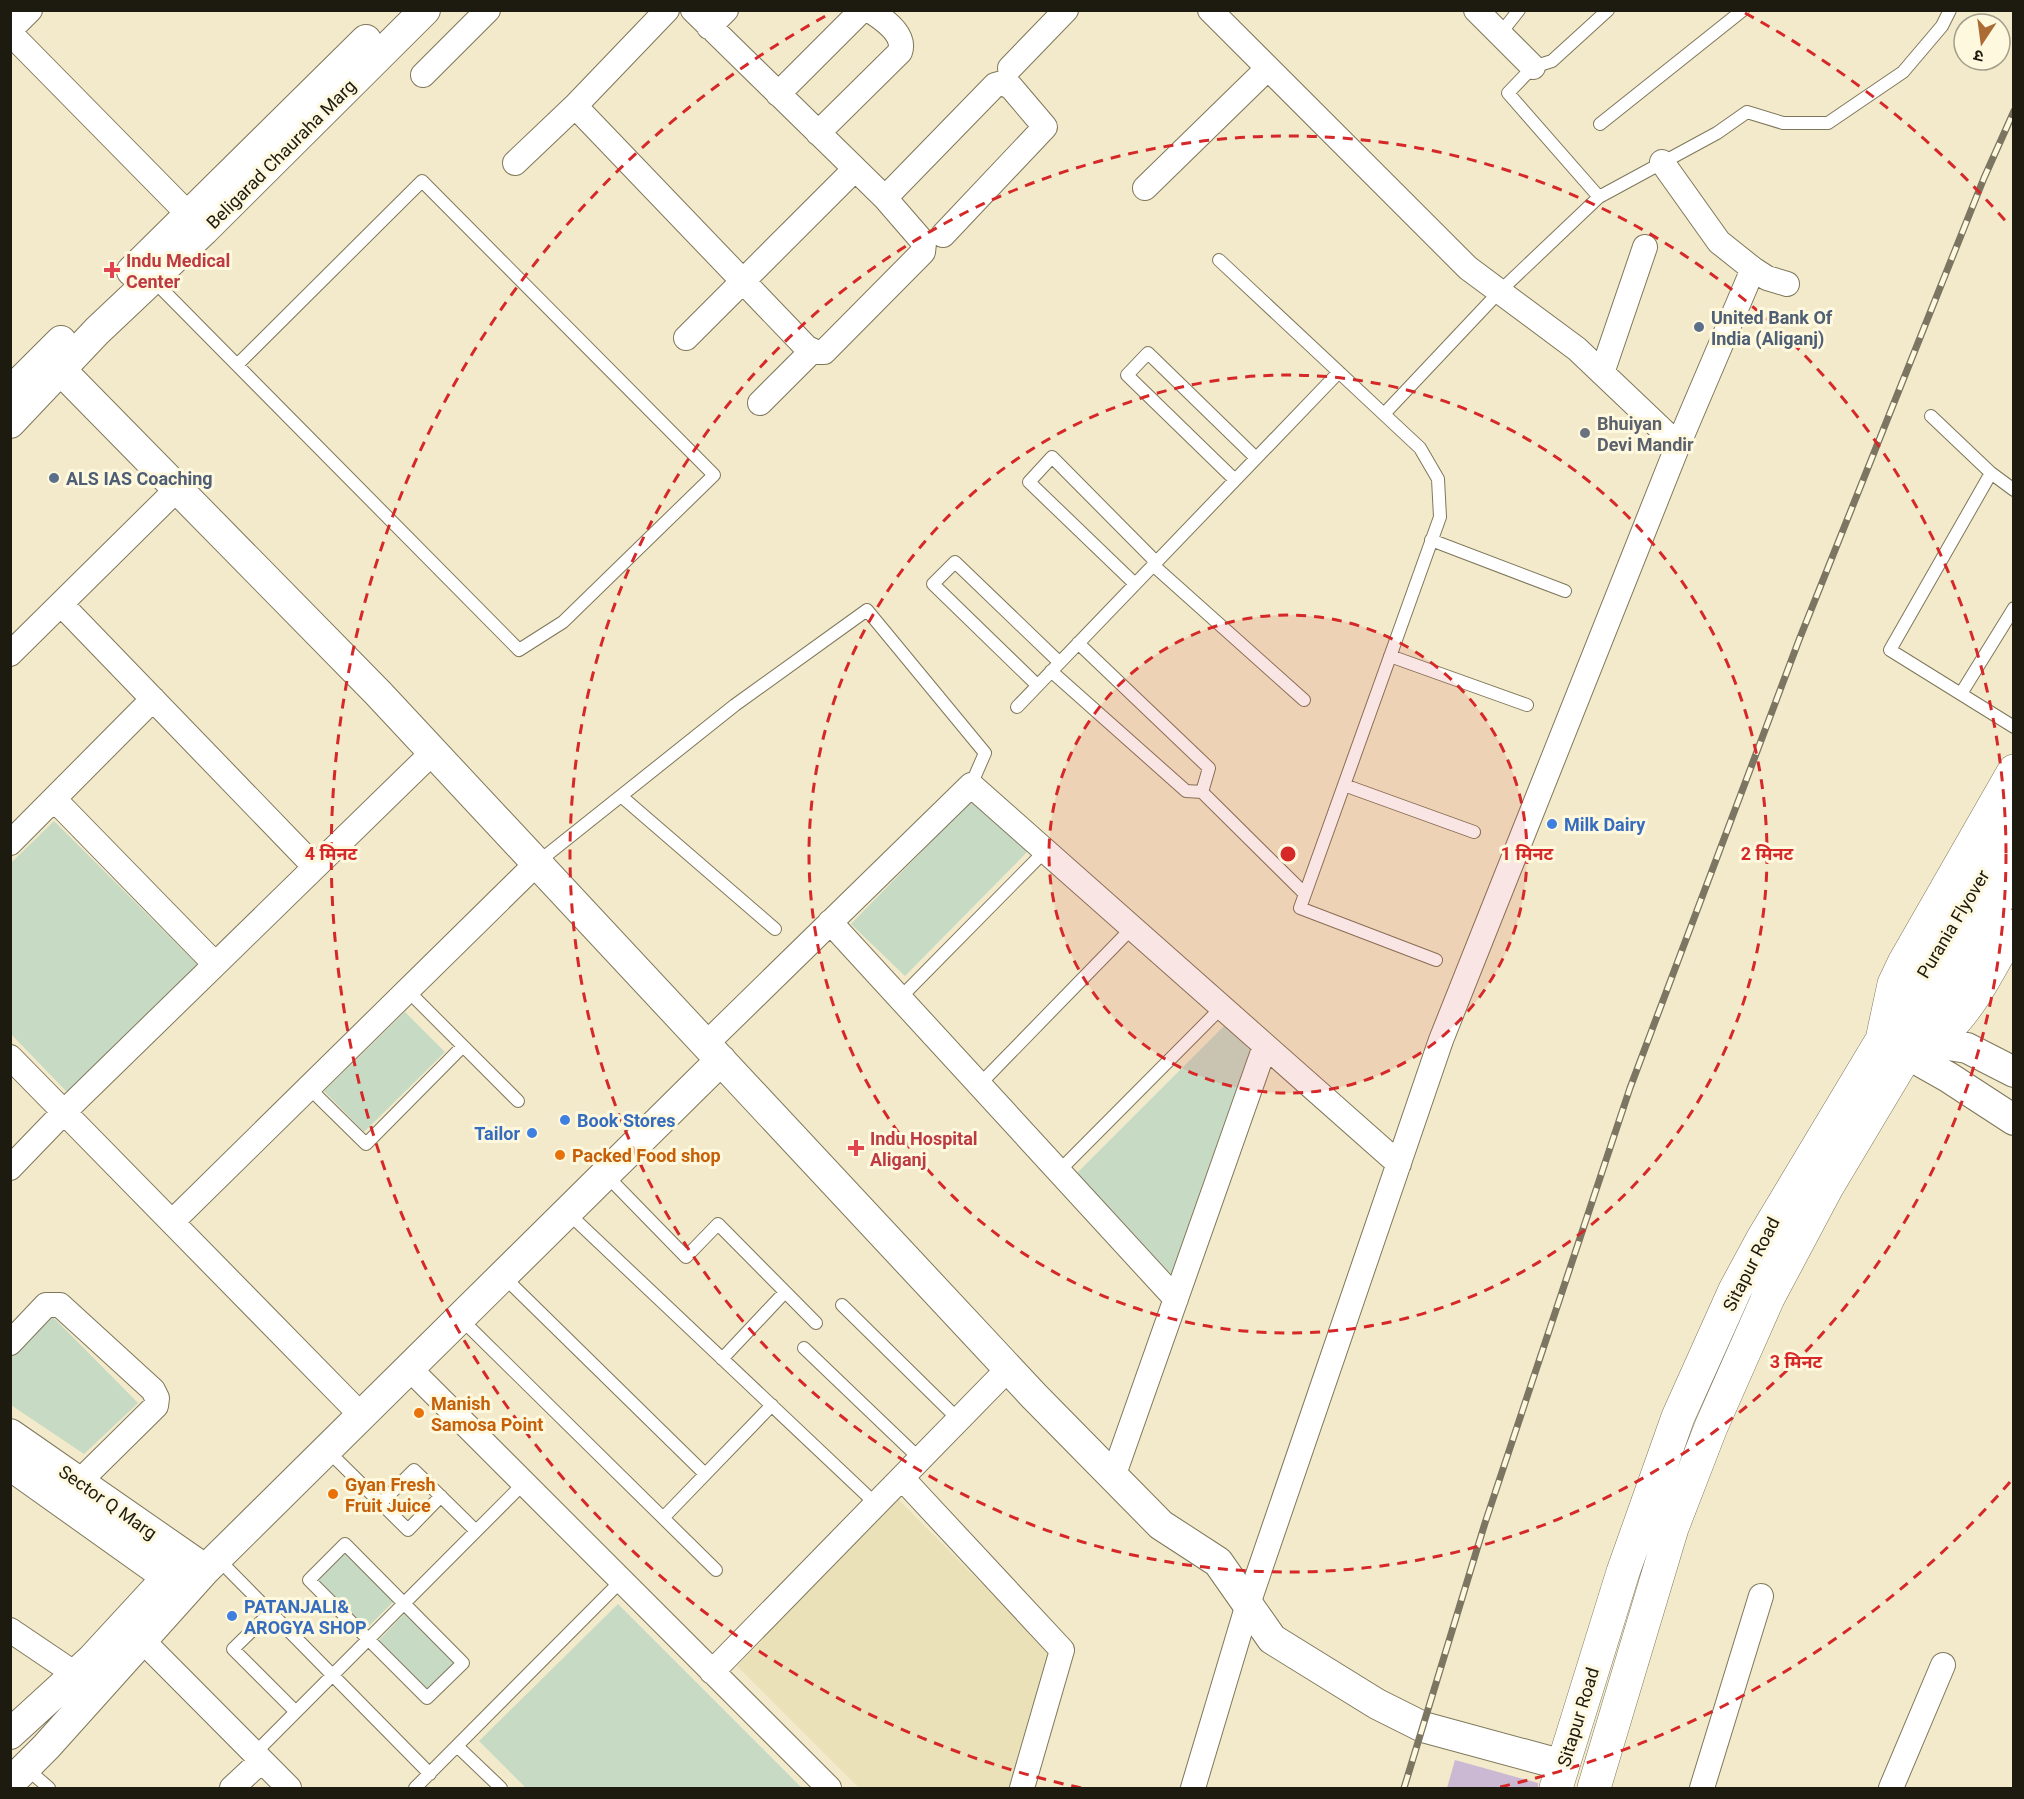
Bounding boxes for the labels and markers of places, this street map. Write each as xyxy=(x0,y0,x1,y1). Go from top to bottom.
place label: Indu Medical Center xyxy=(126,250,230,292)
marker: Indu Medical Center xyxy=(103,261,121,279)
place label: United Bank Of India (Aliganj) xyxy=(1711,307,1833,350)
marker: United Bank Of India (Aliganj) xyxy=(1692,320,1706,334)
place label: Bhuiyan Devi Mandir xyxy=(1597,413,1694,455)
marker: Bhuiyan Devi Mandir xyxy=(1578,426,1592,440)
place label: ALS IAS Coaching xyxy=(66,468,213,489)
marker: ALS IAS Coaching xyxy=(47,471,61,485)
place label: Milk Dairy xyxy=(1564,814,1646,835)
marker: Milk Dairy xyxy=(1545,817,1559,831)
centre of rings xyxy=(1278,844,1298,864)
place label: Book Stores xyxy=(577,1110,675,1131)
marker: Book Stores xyxy=(558,1113,572,1127)
place label: Tailor xyxy=(474,1123,520,1144)
marker: Tailor xyxy=(525,1126,539,1140)
place label: Indu Hospital Aliganj xyxy=(870,1128,978,1170)
marker: Indu Hospital Aliganj xyxy=(847,1139,865,1157)
place label: Packed Food shop xyxy=(572,1145,721,1166)
marker: Packed Food shop xyxy=(553,1148,567,1162)
place label: Manish Samosa Point xyxy=(431,1393,543,1435)
marker: Manish Samosa Point xyxy=(412,1406,426,1420)
place label: Gyan Fresh Fruit Juice xyxy=(345,1474,436,1516)
marker: Gyan Fresh Fruit Juice xyxy=(326,1487,340,1501)
place label: PATANJALI& AROGYA SHOP xyxy=(244,1596,367,1638)
marker: PATANJALI& AROGYA SHOP xyxy=(225,1609,239,1623)

